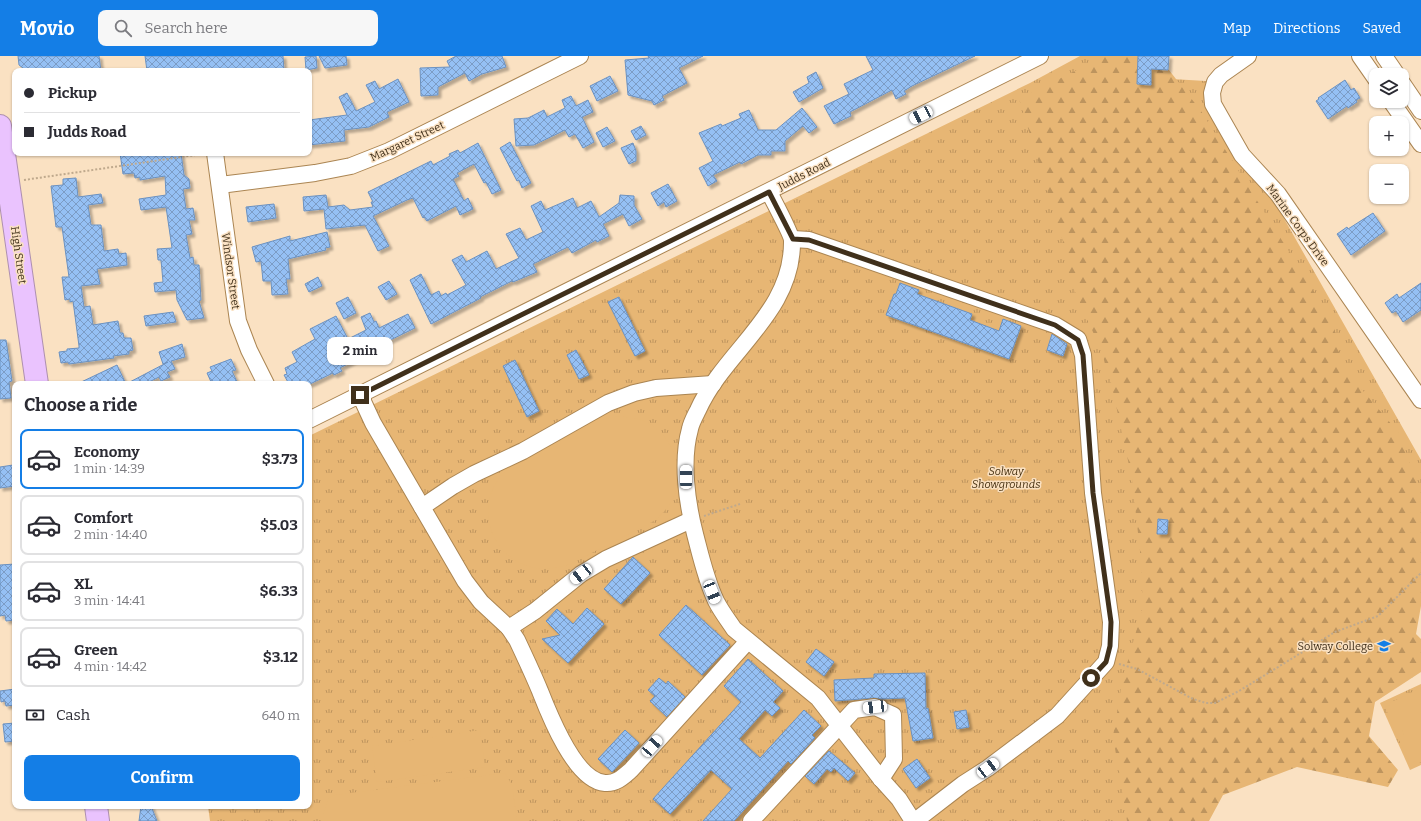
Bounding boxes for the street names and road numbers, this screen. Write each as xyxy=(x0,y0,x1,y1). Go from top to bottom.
street label: Margaret Street xyxy=(368,119,446,164)
street label: Judds Road xyxy=(775,156,833,194)
street label: Marine Corps Drive xyxy=(1264,182,1332,269)
street label: High Street xyxy=(8,225,29,285)
street label: Windsor Street xyxy=(219,232,242,310)

